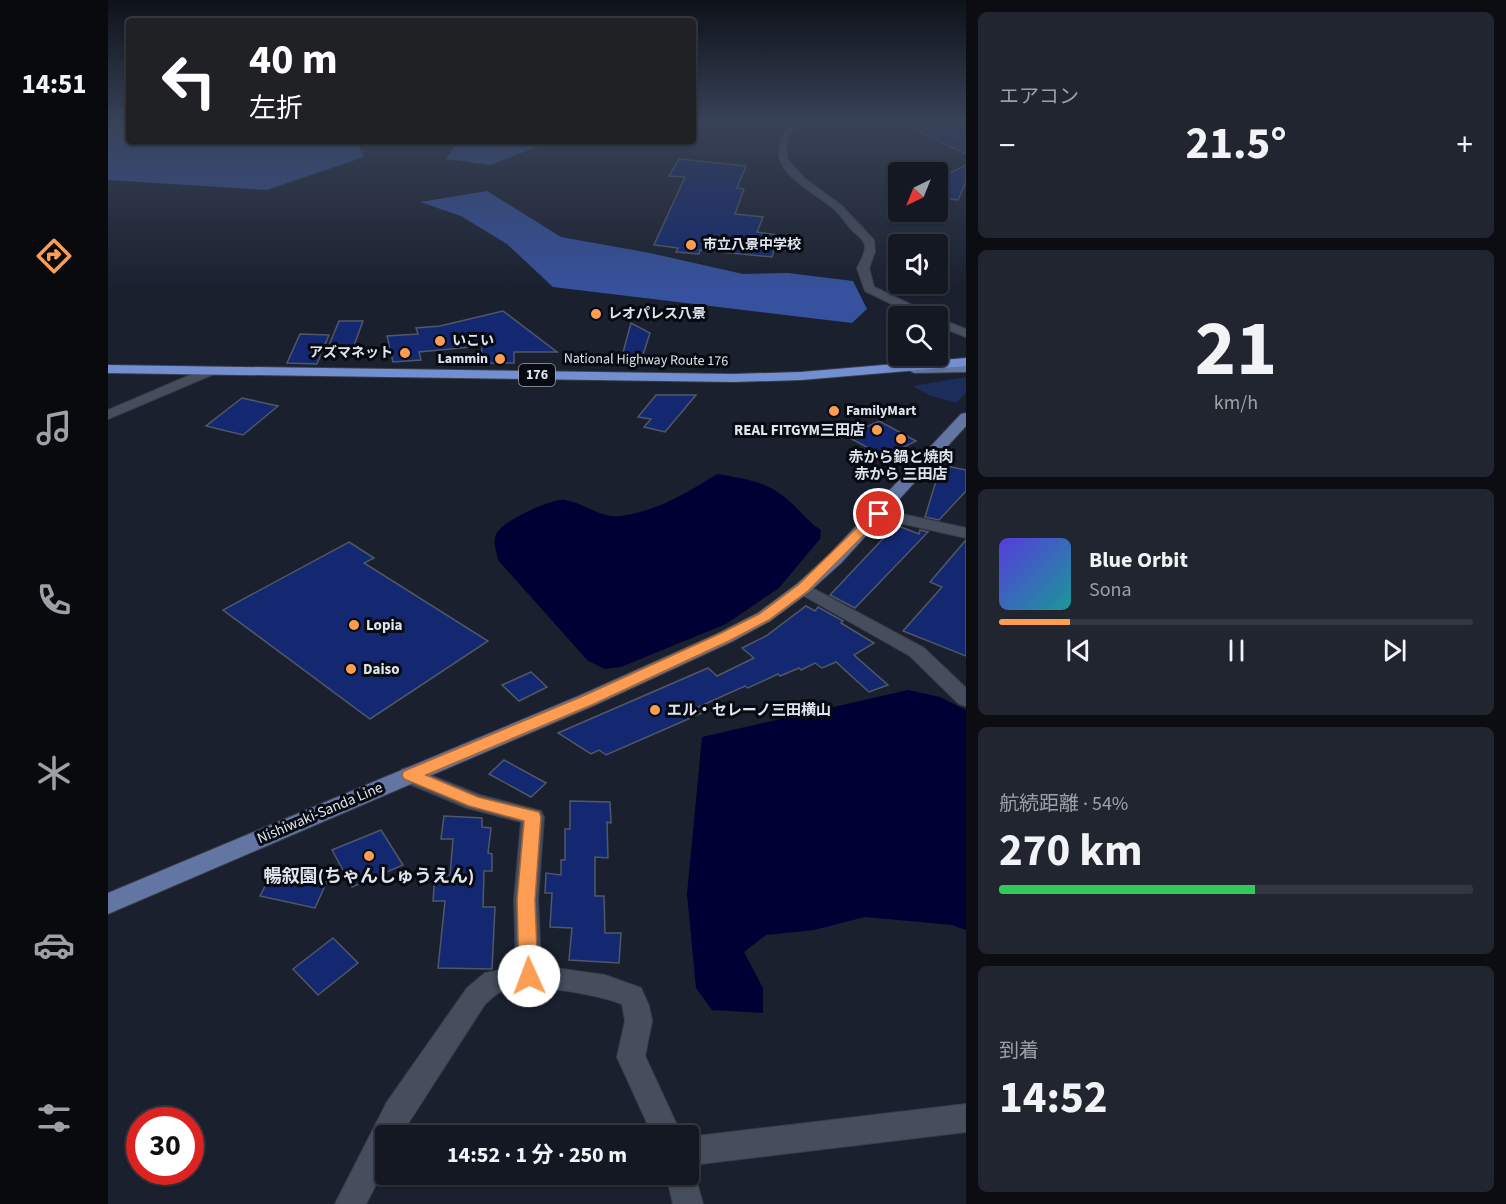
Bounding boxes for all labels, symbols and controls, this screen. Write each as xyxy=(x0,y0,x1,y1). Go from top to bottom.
text: 40 m xyxy=(249,30,338,90)
icon: left xyxy=(150,42,228,120)
text: 14:51 xyxy=(21,65,87,104)
text: エアコン xyxy=(999,83,1079,111)
text: 左折 xyxy=(249,89,303,128)
text: 21.5° xyxy=(1185,112,1287,176)
text: − xyxy=(999,122,1015,169)
text: + xyxy=(1457,122,1473,169)
north arrow xyxy=(888,162,948,222)
map controls xyxy=(888,162,948,366)
button: sound xyxy=(888,234,948,294)
icon: directions xyxy=(33,235,75,277)
place label: 市立八景中学校 xyxy=(703,235,801,255)
marker: 市立八景中学校 xyxy=(684,238,698,252)
text: 21 xyxy=(1195,294,1277,405)
place label: レオパレス八景 xyxy=(608,304,706,324)
button: search xyxy=(888,306,948,366)
marker: レオパレス八景 xyxy=(589,307,603,321)
place label: いこい xyxy=(452,331,494,351)
marker: いこい xyxy=(433,334,447,348)
place label: アズマネット xyxy=(309,343,393,363)
marker: アズマネット xyxy=(398,346,412,360)
place label: Lammin xyxy=(438,349,488,369)
street label: National Highway Route 176 xyxy=(564,349,728,371)
marker: Lammin xyxy=(493,352,507,366)
road number: 176 xyxy=(519,364,555,386)
text: km/h xyxy=(1214,389,1258,417)
place label: FamilyMart xyxy=(846,401,917,421)
marker: FamilyMart xyxy=(827,404,841,418)
icon: music xyxy=(33,407,75,449)
place label: REAL FITGYM三田店 xyxy=(734,420,865,441)
marker: REAL FITGYM三田店 xyxy=(870,423,884,437)
marker: 赤から鍋と焼肉 赤から 三田店 xyxy=(894,432,908,446)
place label: 赤から鍋と焼肉 赤から 三田店 xyxy=(848,447,954,485)
pin xyxy=(853,488,904,539)
icon: arrive xyxy=(862,497,895,530)
text: Blue Orbit xyxy=(1089,544,1188,576)
text: Sona xyxy=(1089,576,1132,604)
icon: phone xyxy=(33,579,75,621)
place label: Lopia xyxy=(366,615,403,636)
marker: Lopia xyxy=(347,618,361,632)
icon: previous xyxy=(1062,634,1095,667)
icon: pause xyxy=(1220,634,1253,667)
icon: next xyxy=(1378,634,1411,667)
place label: Daiso xyxy=(363,659,400,680)
marker: Daiso xyxy=(344,662,358,676)
place label: エル・セレーノ三田横山 xyxy=(667,700,831,721)
marker: エル・セレーノ三田横山 xyxy=(648,703,662,717)
icon: climate xyxy=(33,752,75,794)
street label: Nishiwaki-Sanda Line xyxy=(254,777,386,849)
text: 航続距離 · 54% xyxy=(999,790,1128,818)
text: 270 km xyxy=(999,819,1143,883)
marker: 暢叙園(ちゃんしゅうえん) xyxy=(362,849,376,863)
place label: 暢叙園(ちゃんしゅうえん) xyxy=(264,864,474,889)
icon: car xyxy=(33,924,75,966)
position arrow xyxy=(497,944,561,1008)
text: 到着 xyxy=(999,1037,1039,1065)
text: 14:52 xyxy=(999,1066,1108,1130)
icon: filters xyxy=(33,1097,75,1139)
speed limit sign: 30 xyxy=(126,1107,204,1185)
text: 14:52 · 1 分 · 250 m xyxy=(447,1139,627,1171)

